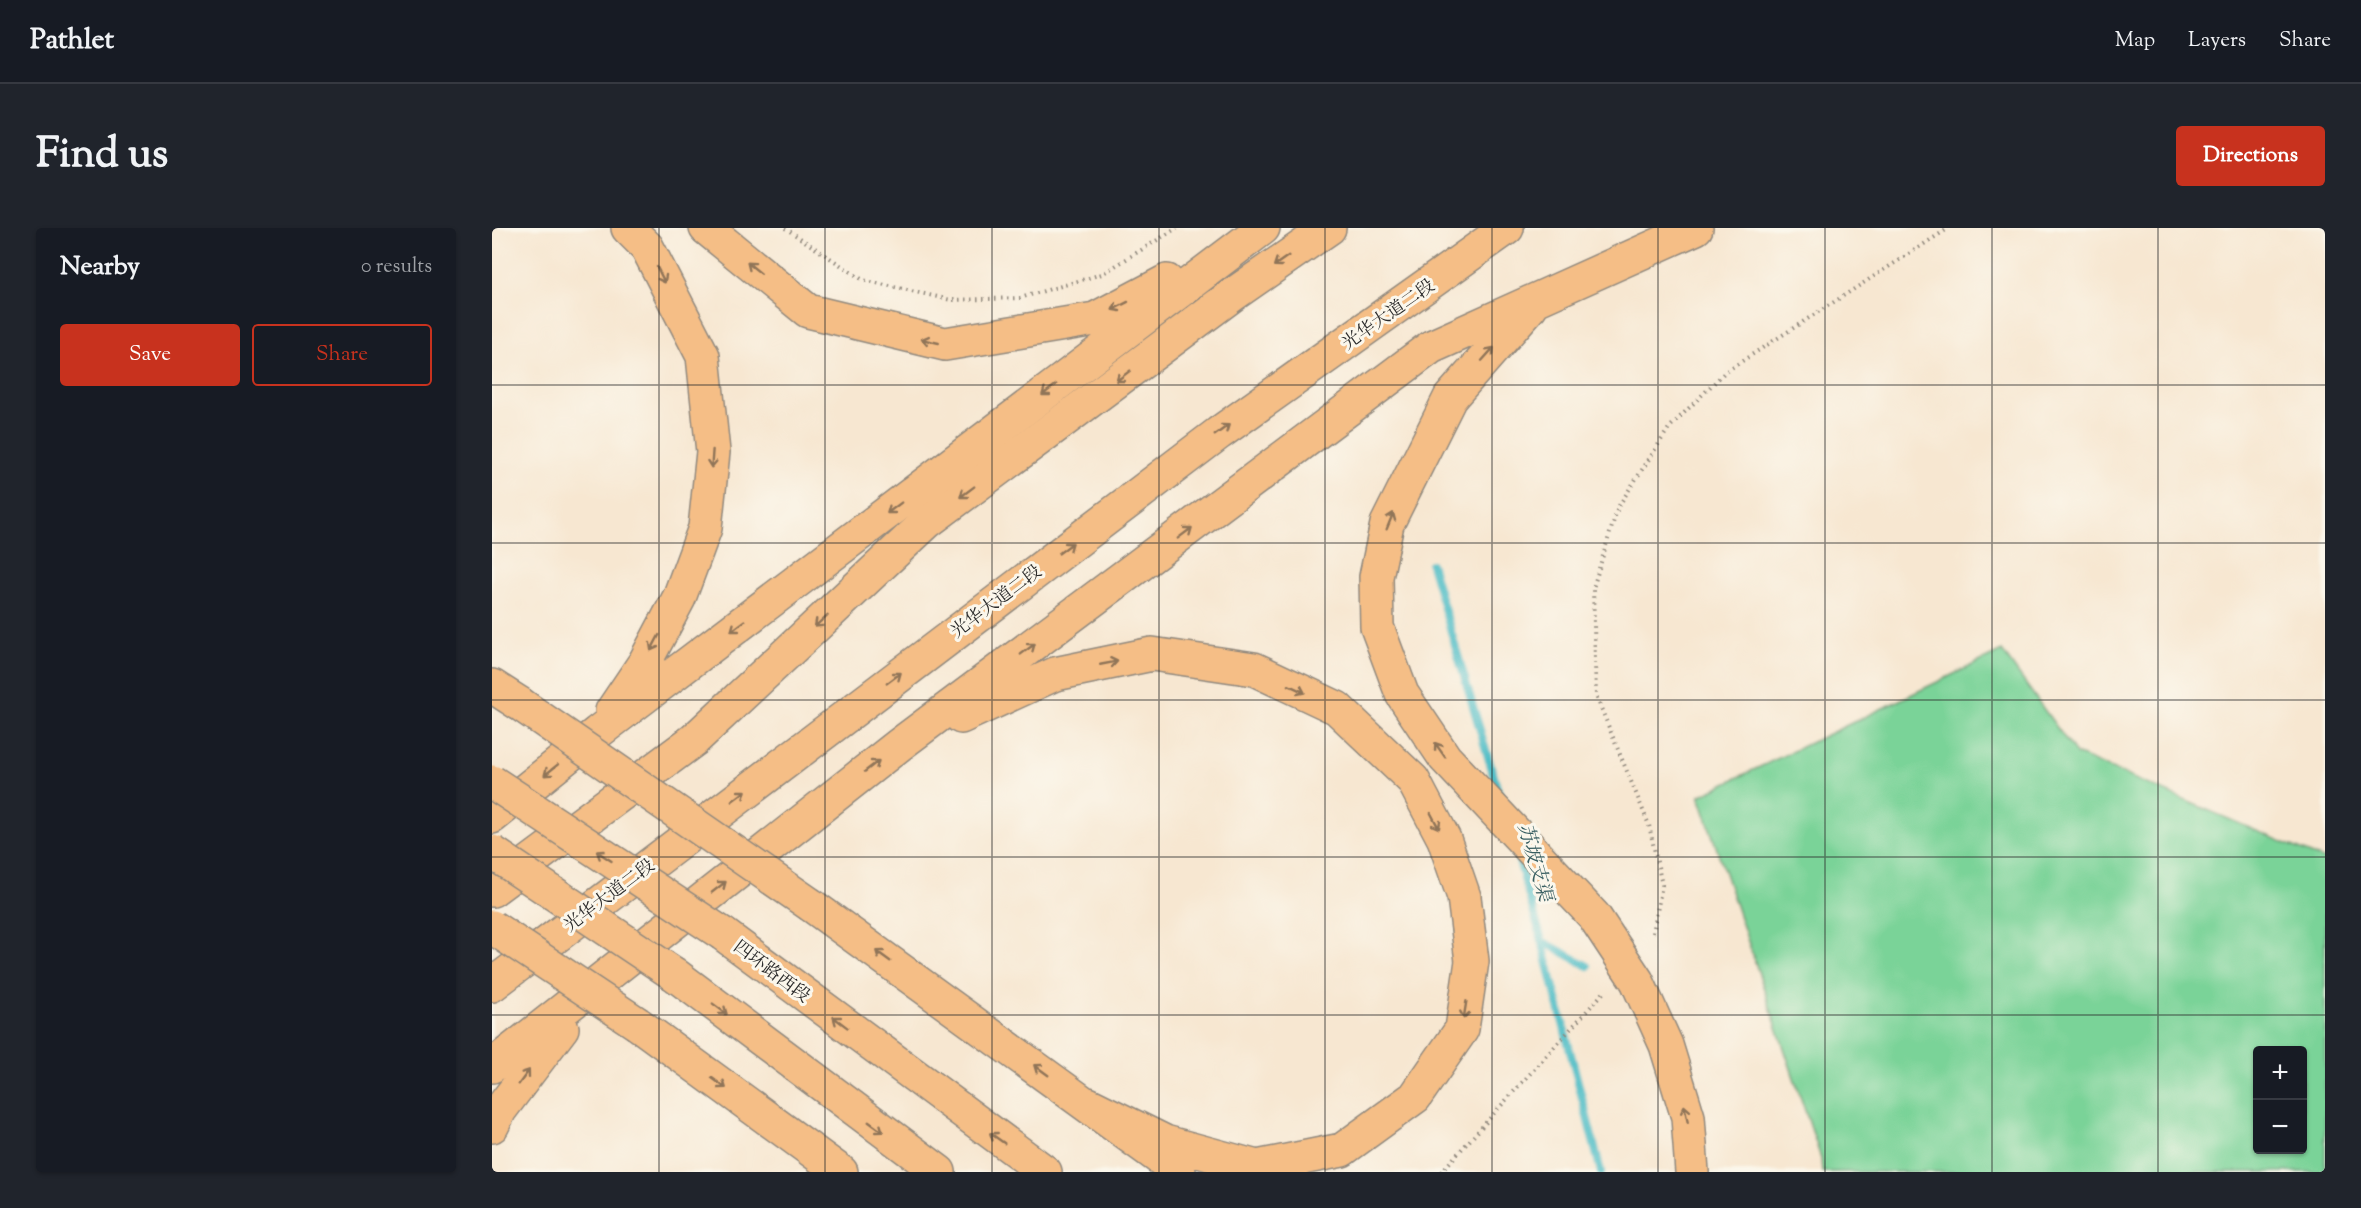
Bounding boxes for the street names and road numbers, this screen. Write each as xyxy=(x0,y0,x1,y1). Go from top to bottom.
street label: 光华大道二段 xyxy=(1337,274,1441,357)
street label: 光华大道二段 xyxy=(946,560,1048,645)
street label: 光华大道二段 xyxy=(559,854,661,939)
street label: 四环路西段 xyxy=(727,935,815,1010)

